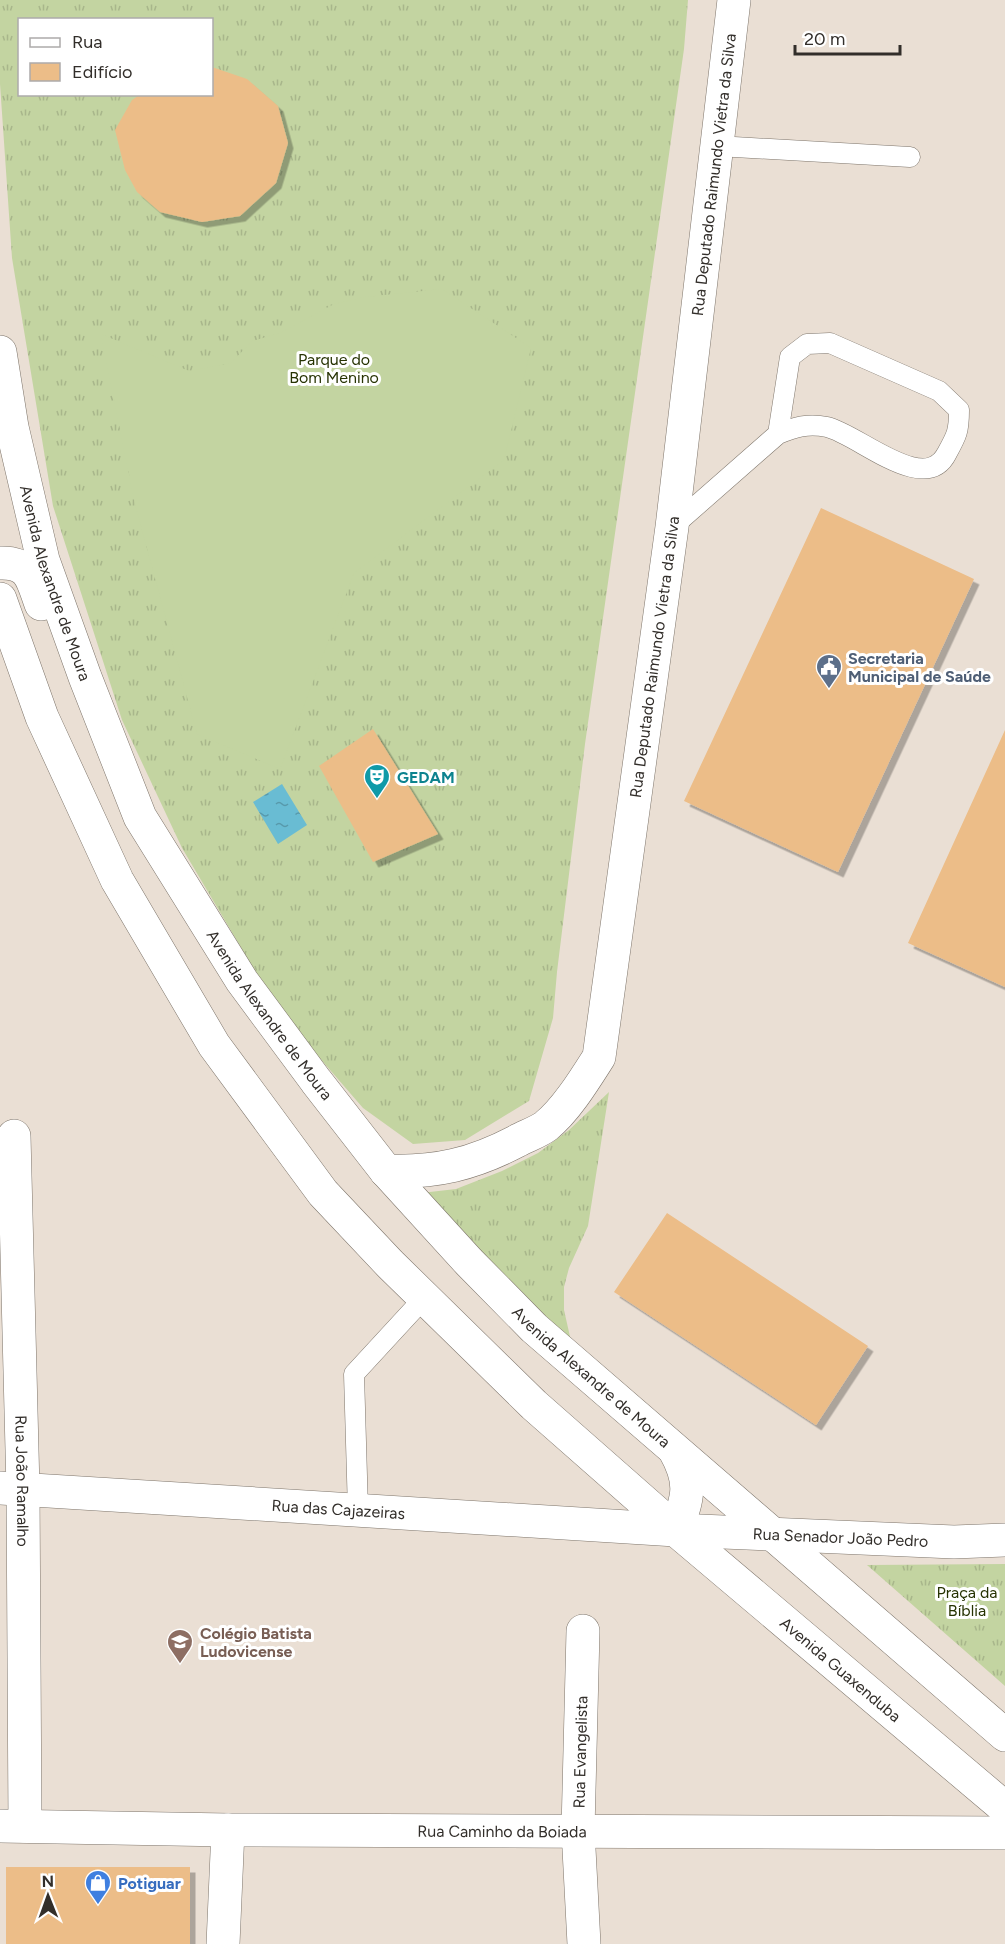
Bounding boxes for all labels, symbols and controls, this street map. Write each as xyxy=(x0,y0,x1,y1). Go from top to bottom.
legend xyxy=(18,18,213,96)
scale bar xyxy=(795,18,900,56)
text: 20 m xyxy=(804,28,845,50)
text: Rua xyxy=(72,31,103,53)
street label: Rua Deputado Raimundo Vietra da Silva xyxy=(688,32,740,317)
text: Edifício xyxy=(72,61,133,83)
park label: Parque do Bom Menino xyxy=(289,350,379,387)
street label: Avenida Alexandre de Moura xyxy=(16,483,95,684)
street label: Rua Deputado Raimundo Vietra da Silva xyxy=(626,515,683,799)
place label: Secretaria Municipal de Saúde xyxy=(848,649,991,686)
public building icon: Secretaria Municipal de Saúde xyxy=(814,652,844,690)
theatre icon: GEDAM xyxy=(362,762,392,800)
place label: GEDAM xyxy=(397,768,455,787)
street label: Avenida Alexandre de Moura xyxy=(203,927,336,1104)
street label: Avenida Alexandre de Moura xyxy=(508,1303,674,1452)
street label: Rua João Ramalho xyxy=(11,1415,32,1547)
street label: Rua das Cajazeiras xyxy=(271,1496,406,1523)
street label: Rua Senador João Pedro xyxy=(752,1524,929,1551)
park label: Praça da Bíblia xyxy=(936,1583,998,1620)
street label: Avenida Guaxenduba xyxy=(776,1613,905,1726)
place label: Colégio Batista Ludovicense xyxy=(200,1624,312,1661)
school or university icon: Colégio Batista Ludovicense xyxy=(165,1627,195,1665)
street label: Rua Evangelista xyxy=(570,1695,591,1809)
street label: Rua Caminho da Boiada xyxy=(417,1822,587,1841)
north arrow xyxy=(18,1866,78,1926)
shop icon: Potiguar xyxy=(83,1868,113,1906)
text: N xyxy=(41,1872,54,1891)
place label: Potiguar xyxy=(118,1874,181,1893)

